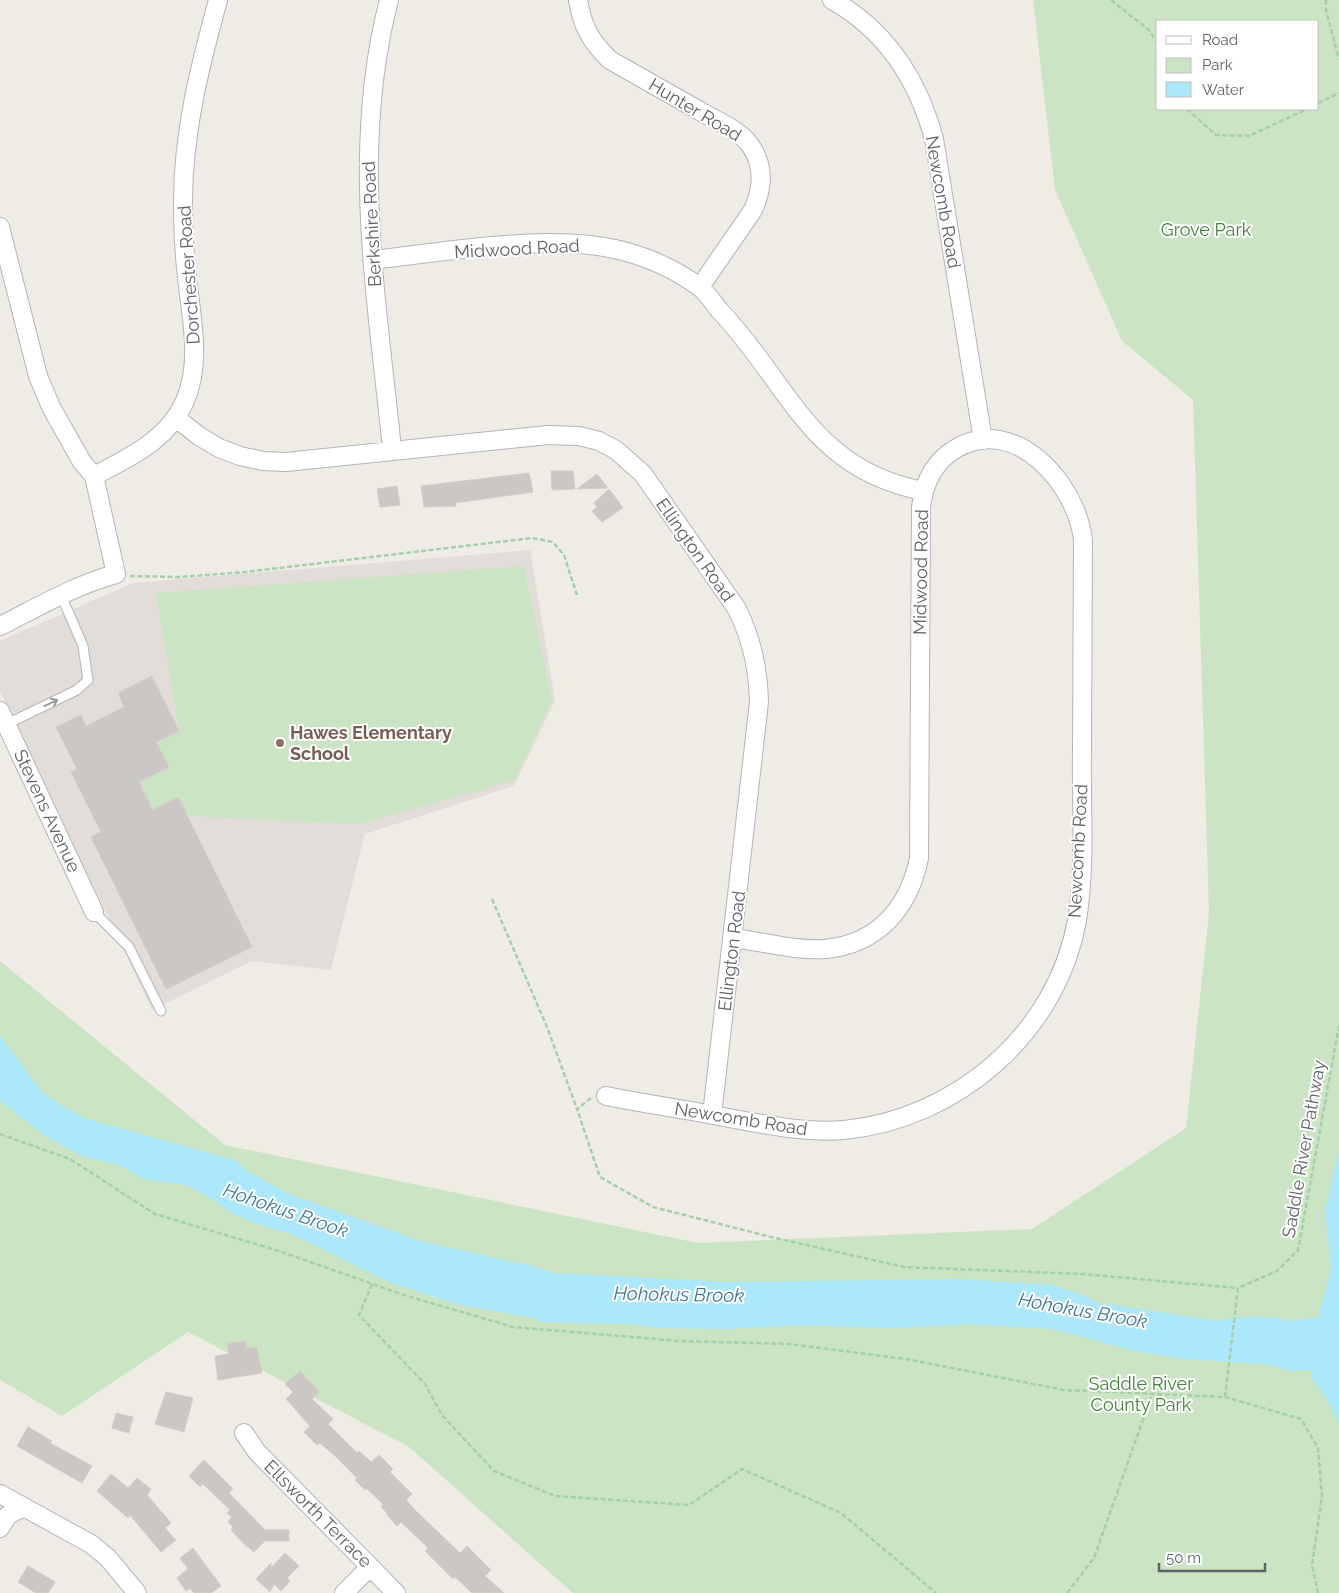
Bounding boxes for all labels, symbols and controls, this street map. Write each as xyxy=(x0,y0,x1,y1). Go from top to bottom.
legend xyxy=(1156,20,1319,110)
text: Road xyxy=(1202,31,1238,49)
text: Park xyxy=(1202,56,1233,74)
street label: Hunter Road xyxy=(645,74,745,145)
text: Water xyxy=(1202,81,1245,99)
street label: Newcomb Road xyxy=(921,134,965,270)
street label: Berkshire Road xyxy=(358,161,385,287)
street label: Dorchester Road xyxy=(173,205,204,345)
park label: Grove Park xyxy=(1161,219,1252,240)
street label: Midwood Road xyxy=(454,235,580,262)
street label: Ellington Road xyxy=(652,494,739,605)
street label: Midwood Road xyxy=(909,509,932,635)
one-way arrow xyxy=(43,698,58,707)
place label: Hawes Elementary School xyxy=(290,722,452,764)
marker: Hawes Elementary School xyxy=(274,737,286,749)
street label: Stevens Avenue xyxy=(10,746,85,876)
street label: Newcomb Road xyxy=(1064,783,1092,919)
street label: Ellington Road xyxy=(714,890,749,1012)
street label: Saddle River Pathway xyxy=(1278,1058,1330,1239)
street label: Newcomb Road xyxy=(673,1098,809,1139)
water label: Hohokus Brook xyxy=(221,1178,351,1242)
water label: Hohokus Brook xyxy=(613,1282,745,1306)
water label: Hohokus Brook xyxy=(1017,1288,1149,1332)
park label: Saddle River County Park xyxy=(1089,1373,1194,1415)
street label: Ellsworth Terrace xyxy=(260,1455,377,1572)
scale bar xyxy=(1159,1540,1265,1572)
text: 50 m xyxy=(1166,1549,1201,1567)

